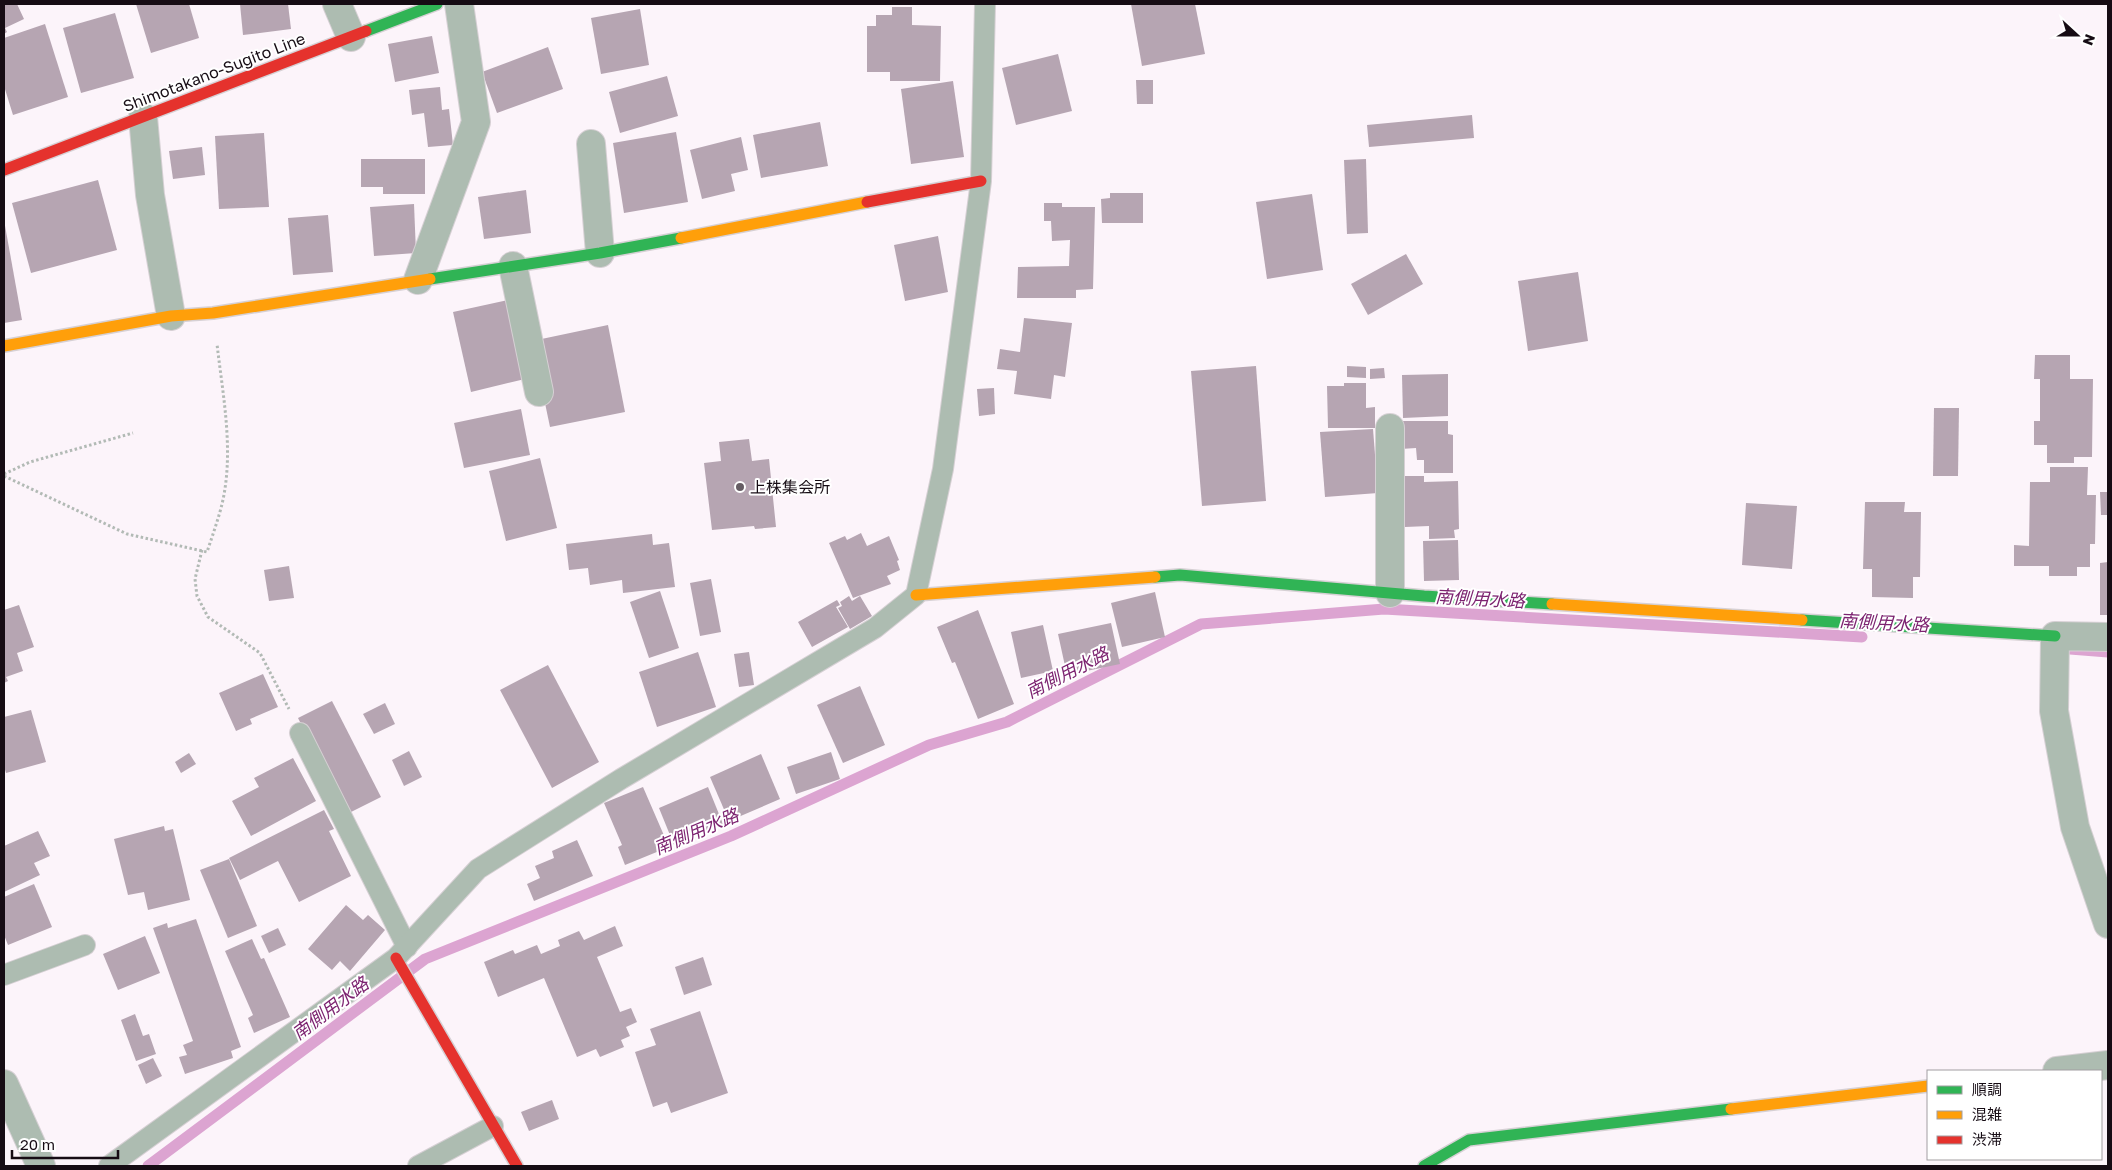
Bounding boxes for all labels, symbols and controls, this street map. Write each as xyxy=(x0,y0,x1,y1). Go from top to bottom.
north arrow xyxy=(2052,10,2102,60)
street label: Shimotakano-Sugito Line xyxy=(120,28,308,116)
text: N xyxy=(2080,32,2099,48)
place label: 上株集会所 xyxy=(750,477,830,497)
marker: 上株集会所 xyxy=(734,481,746,493)
water label: 南側用水路 xyxy=(1434,585,1528,611)
water label: 南側用水路 xyxy=(1838,609,1932,635)
water label: 南側用水路 xyxy=(1022,641,1114,702)
water label: 南側用水路 xyxy=(650,803,744,859)
water label: 南側用水路 xyxy=(287,971,374,1044)
legend xyxy=(1927,1070,2102,1160)
text: 順調 xyxy=(1972,1080,2002,1098)
text: 混雑 xyxy=(1972,1105,2002,1123)
scale bar xyxy=(12,1128,119,1160)
text: 渋滞 xyxy=(1972,1130,2002,1148)
text: 20 m xyxy=(20,1135,55,1153)

